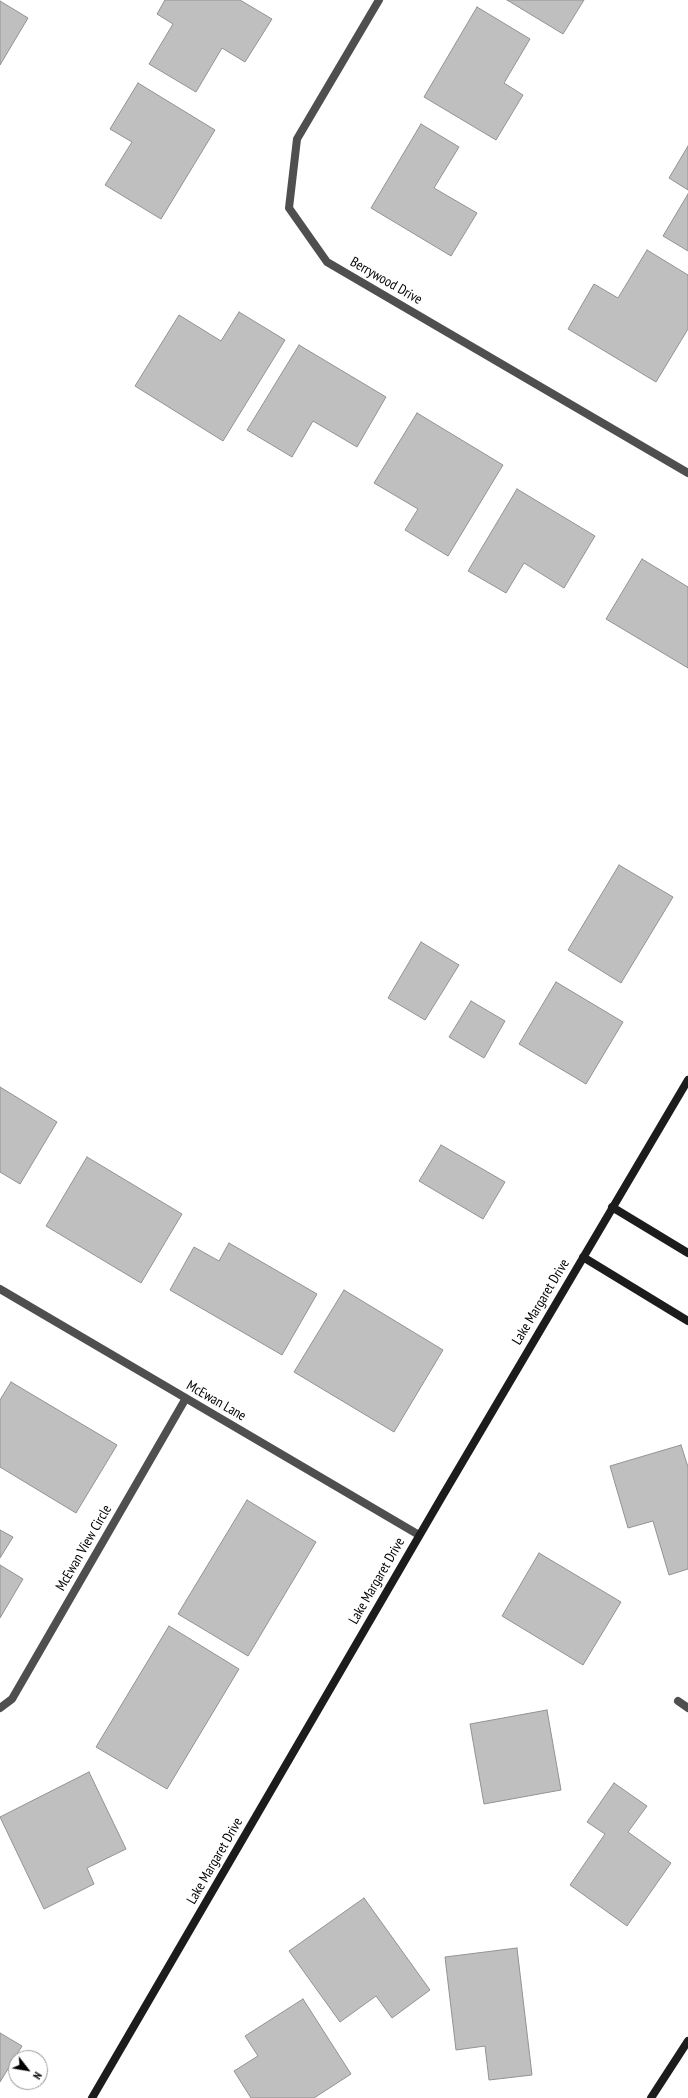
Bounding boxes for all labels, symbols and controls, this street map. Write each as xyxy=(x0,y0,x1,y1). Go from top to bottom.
street label: Berrywood Drive xyxy=(347,254,425,308)
street label: Lake Margaret Drive xyxy=(509,1256,573,1348)
street label: McEwan Lane xyxy=(183,1377,249,1425)
street label: McEwan View Circle xyxy=(53,1502,115,1594)
street label: Lake Margaret Drive xyxy=(345,1535,409,1627)
street label: Lake Margaret Drive xyxy=(183,1815,247,1907)
north arrow xyxy=(8,2050,48,2090)
text: N xyxy=(30,2070,45,2082)

